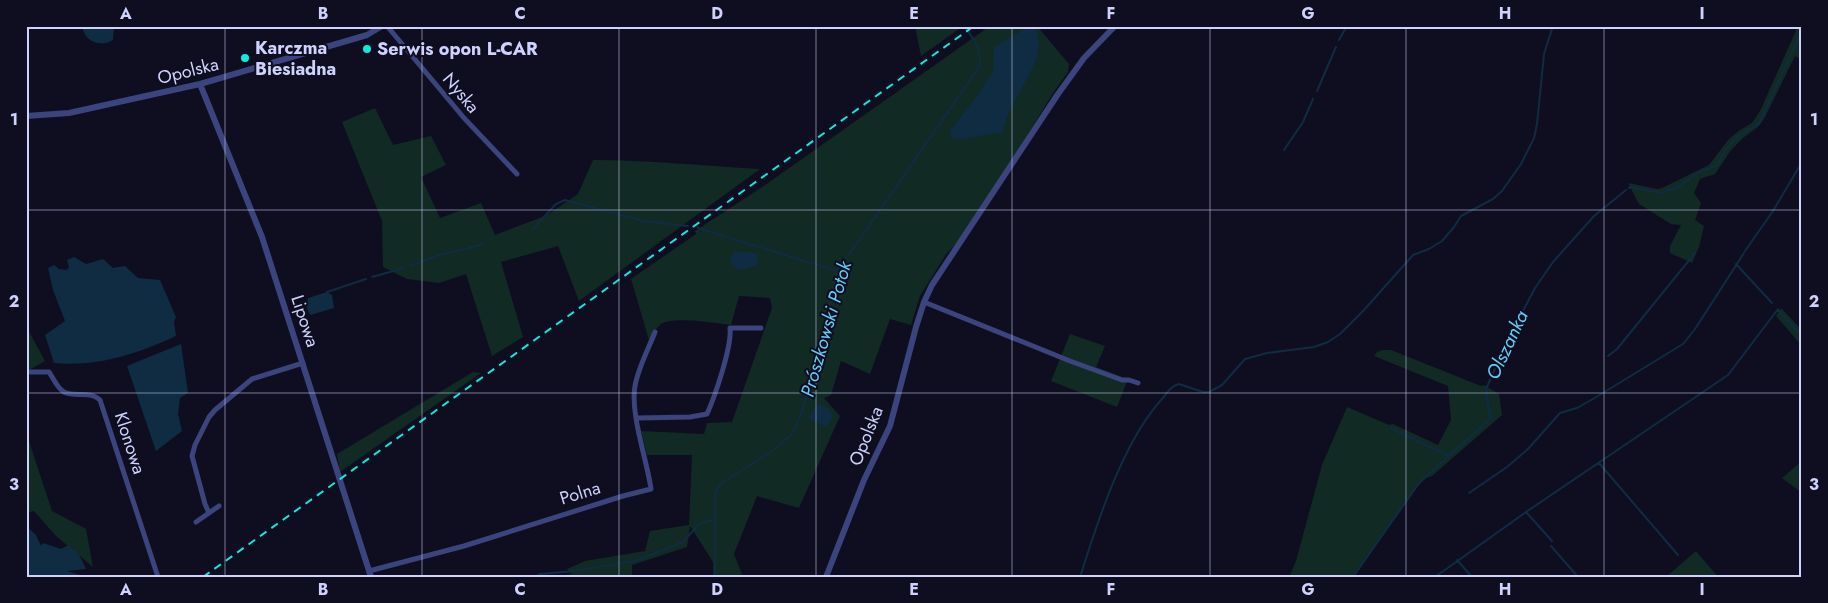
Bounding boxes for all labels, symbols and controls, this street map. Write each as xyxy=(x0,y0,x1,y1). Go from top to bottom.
text: A xyxy=(119,2,132,25)
text: B xyxy=(318,2,328,25)
text: C xyxy=(514,2,526,25)
text: D xyxy=(711,2,723,25)
text: E xyxy=(909,2,919,25)
text: F xyxy=(1107,2,1115,25)
text: G xyxy=(1301,2,1315,25)
text: H xyxy=(1499,2,1511,25)
text: I xyxy=(1699,2,1705,25)
place label: Karczma Biesiadna xyxy=(255,35,336,82)
place label: Serwis opon L-CAR xyxy=(377,36,538,62)
marker: Serwis opon L-CAR xyxy=(361,43,373,55)
street label: Opolska xyxy=(155,51,221,91)
marker: Karczma Biesiadna xyxy=(239,52,251,64)
street label: Nyska xyxy=(436,67,486,119)
text: 1 xyxy=(10,108,18,131)
text: 1 xyxy=(1810,108,1818,131)
water label: Prószkowski Potok xyxy=(794,257,859,400)
text: 2 xyxy=(9,290,19,313)
text: 2 xyxy=(1809,290,1819,313)
street label: Lipowa xyxy=(284,292,326,350)
water label: Olszanka xyxy=(1479,306,1535,384)
street label: Opolska xyxy=(842,402,890,470)
street label: Klonowa xyxy=(108,409,152,477)
text: 3 xyxy=(9,473,19,496)
text: 3 xyxy=(1809,473,1819,496)
street label: Polna xyxy=(556,475,604,511)
text: A xyxy=(119,578,132,601)
text: B xyxy=(318,578,328,601)
text: C xyxy=(514,578,526,601)
text: D xyxy=(711,578,723,601)
text: E xyxy=(909,578,919,601)
text: F xyxy=(1107,578,1115,601)
text: G xyxy=(1301,578,1315,601)
text: H xyxy=(1499,578,1511,601)
text: I xyxy=(1699,578,1705,601)

